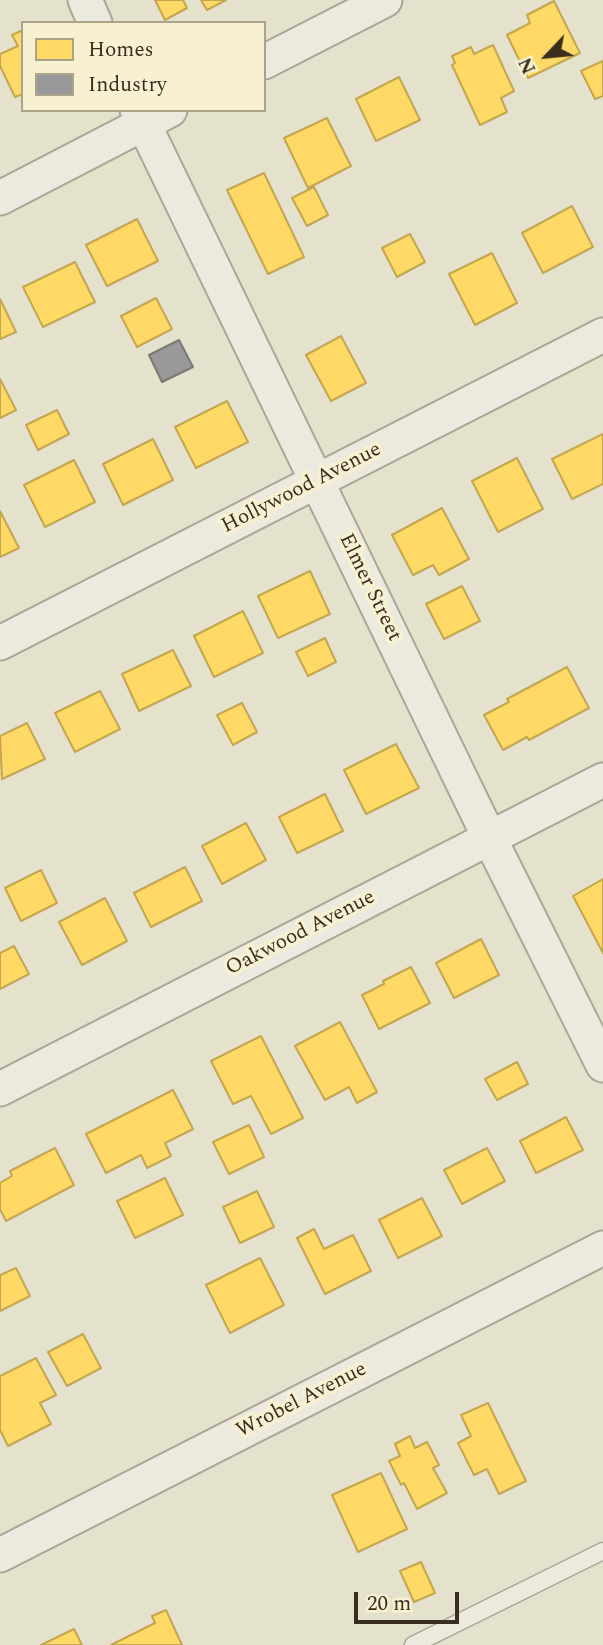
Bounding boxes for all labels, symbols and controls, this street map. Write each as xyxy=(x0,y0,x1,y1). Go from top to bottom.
legend xyxy=(21,21,266,112)
north arrow xyxy=(512,21,582,91)
text: Homes xyxy=(88,34,154,66)
text: N xyxy=(511,52,544,79)
text: Industry xyxy=(88,69,167,101)
street label: Hollywood Avenue xyxy=(218,438,386,540)
street label: Elmer Street xyxy=(332,530,406,646)
street label: Oakwood Avenue xyxy=(222,886,380,982)
street label: Wrobel Avenue xyxy=(233,1357,371,1445)
scale bar xyxy=(358,1578,463,1622)
text: 20 m xyxy=(367,1588,411,1620)

